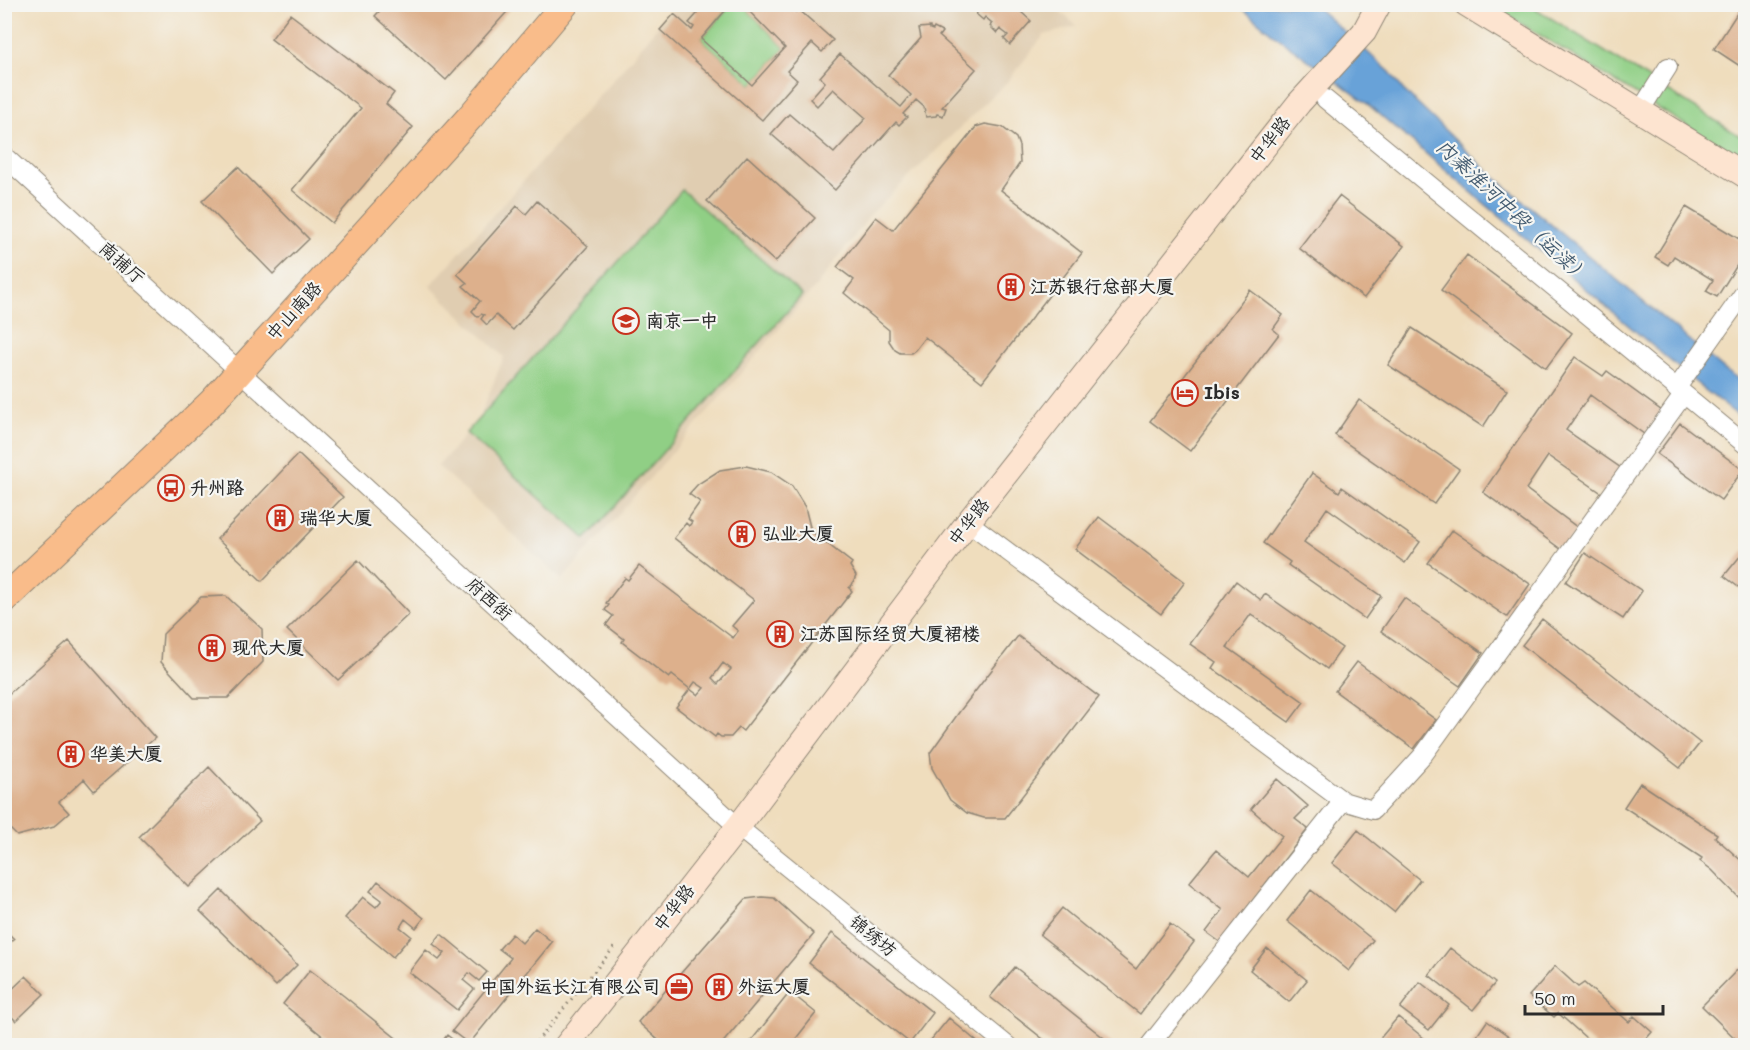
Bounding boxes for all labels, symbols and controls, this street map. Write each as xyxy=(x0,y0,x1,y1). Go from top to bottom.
street label: 中华路 xyxy=(1243,111,1295,168)
water label: 内秦淮河中段（运渎） xyxy=(1432,133,1596,288)
street label: 南捕厅 xyxy=(95,235,151,289)
building icon: 江苏银行总部大厦 xyxy=(996,272,1026,302)
place label: 江苏银行总部大厦 xyxy=(1030,274,1174,298)
street label: 中山南路 xyxy=(260,276,326,345)
school or university icon: 南京一中 xyxy=(611,306,641,336)
place label: 南京一中 xyxy=(646,308,718,332)
hotel icon: Ibis xyxy=(1170,378,1200,408)
place label: Ibis xyxy=(1204,380,1240,404)
bus stop icon: 升州路 xyxy=(156,473,186,503)
place label: 升州路 xyxy=(190,475,244,499)
street label: 中华路 xyxy=(942,493,994,550)
building icon: 瑞华大厦 xyxy=(265,503,295,533)
place label: 瑞华大厦 xyxy=(300,505,372,529)
building icon: 弘业大厦 xyxy=(727,519,757,549)
place label: 弘业大厦 xyxy=(762,521,834,545)
street label: 府西街 xyxy=(462,571,518,625)
building icon: 江苏国际经贸大厦裙楼 xyxy=(765,619,795,649)
place label: 江苏国际经贸大厦裙楼 xyxy=(800,621,980,645)
building icon: 现代大厦 xyxy=(197,633,227,663)
place label: 现代大厦 xyxy=(232,635,304,659)
building icon: 华美大厦 xyxy=(56,739,86,769)
place label: 华美大厦 xyxy=(90,741,162,765)
street label: 中华路 xyxy=(647,879,699,936)
street label: 锦绣坊 xyxy=(845,909,902,962)
office icon: 中国外运长江有限公司 xyxy=(664,972,694,1002)
building icon: 外运大厦 xyxy=(704,972,734,1002)
place label: 中国外运长江有限公司 xyxy=(480,974,660,998)
place label: 外运大厦 xyxy=(738,974,810,998)
scale bar xyxy=(1525,978,1663,1016)
text: 50 m xyxy=(1534,986,1576,1010)

